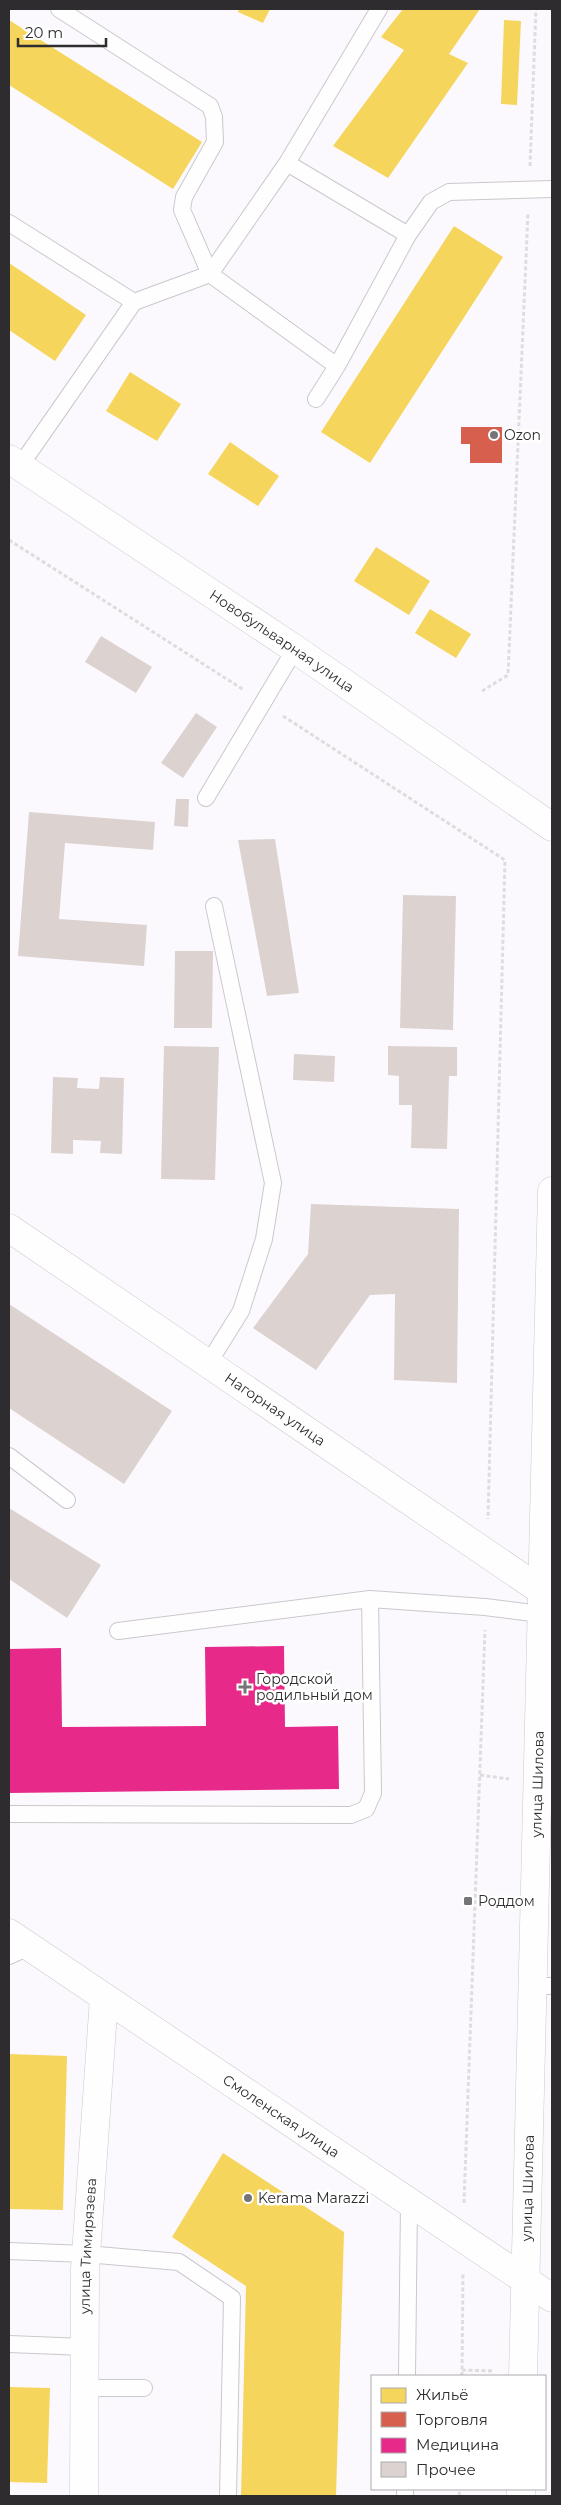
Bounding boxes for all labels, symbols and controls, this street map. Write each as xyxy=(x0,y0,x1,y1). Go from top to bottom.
scale bar xyxy=(18,15,105,47)
text: 20 m xyxy=(25,23,63,42)
place label: Ozon xyxy=(504,426,541,444)
marker: Ozon xyxy=(488,429,500,441)
street label: Новобульварная улица xyxy=(206,586,358,696)
street label: Нагорная улица xyxy=(221,1369,329,1450)
place label: Городской родильный дом xyxy=(256,1670,373,1704)
marker: Городской родильный дом xyxy=(238,1680,252,1694)
street label: улица Шилова xyxy=(527,1731,548,1839)
place label: Роддом xyxy=(478,1892,535,1910)
marker: Роддом xyxy=(462,1895,474,1907)
street label: Смоленская улица xyxy=(219,2070,343,2162)
street label: улица Шилова xyxy=(517,2134,538,2243)
street label: улица Тимирязева xyxy=(76,2177,100,2315)
place label: Kerama Marazzi xyxy=(258,2189,369,2207)
marker: Kerama Marazzi xyxy=(242,2192,254,2204)
legend xyxy=(371,2375,546,2490)
text: Жильё xyxy=(416,2385,469,2404)
text: Торговля xyxy=(416,2410,488,2429)
text: Медицина xyxy=(416,2435,499,2454)
text: Прочее xyxy=(416,2460,476,2479)

